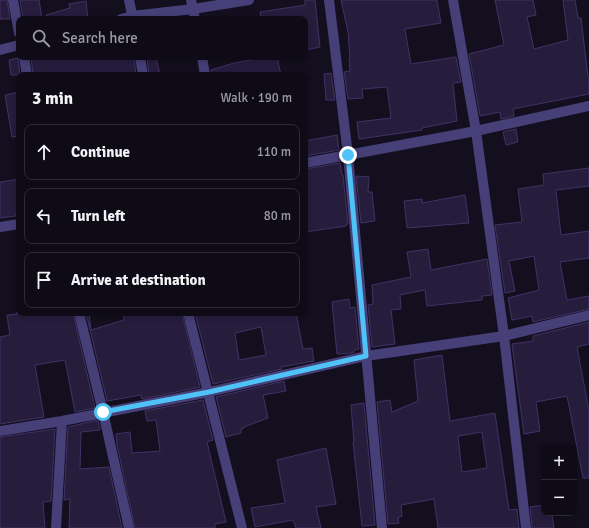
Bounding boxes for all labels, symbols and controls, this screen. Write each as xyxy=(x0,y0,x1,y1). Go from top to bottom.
search box xyxy=(16,16,308,60)
icon: search xyxy=(30,27,52,49)
text: Search here xyxy=(62,29,138,47)
text: 3 min xyxy=(32,88,73,109)
text: Walk · 190 m xyxy=(221,90,292,106)
icon: ahead xyxy=(33,141,55,163)
text: Continue xyxy=(71,143,130,161)
text: 110 m xyxy=(257,144,291,160)
route end xyxy=(339,146,357,164)
icon: left xyxy=(33,205,55,227)
text: Turn left xyxy=(71,207,125,225)
text: 80 m xyxy=(264,208,291,224)
icon: arrive xyxy=(33,269,55,291)
text: Arrive at destination xyxy=(71,271,206,289)
route start xyxy=(94,403,112,421)
map controls xyxy=(541,444,577,516)
button: + xyxy=(541,444,577,480)
button: − xyxy=(541,480,577,516)

